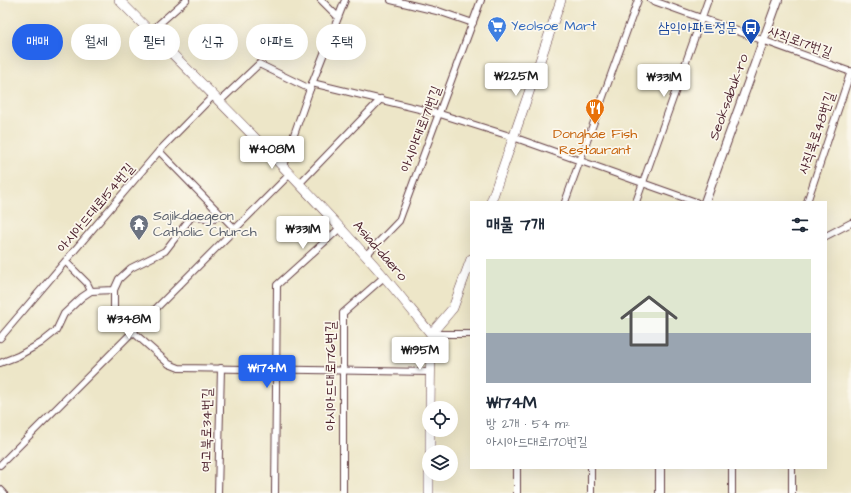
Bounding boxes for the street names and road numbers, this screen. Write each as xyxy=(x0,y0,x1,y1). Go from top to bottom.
street label: 사직로17번길 xyxy=(765,21,835,63)
street label: Seoksabuk-ro xyxy=(704,51,754,143)
street label: 아시아대로171번길 xyxy=(395,82,447,175)
street label: 사직북로48번길 xyxy=(794,88,841,177)
street label: 아시아드대로154번길 xyxy=(53,158,140,257)
street label: Asiad-daero xyxy=(348,216,412,286)
street label: 아시아드대로176번길 xyxy=(321,321,341,431)
street label: 여고북로34번길 xyxy=(196,387,218,472)

